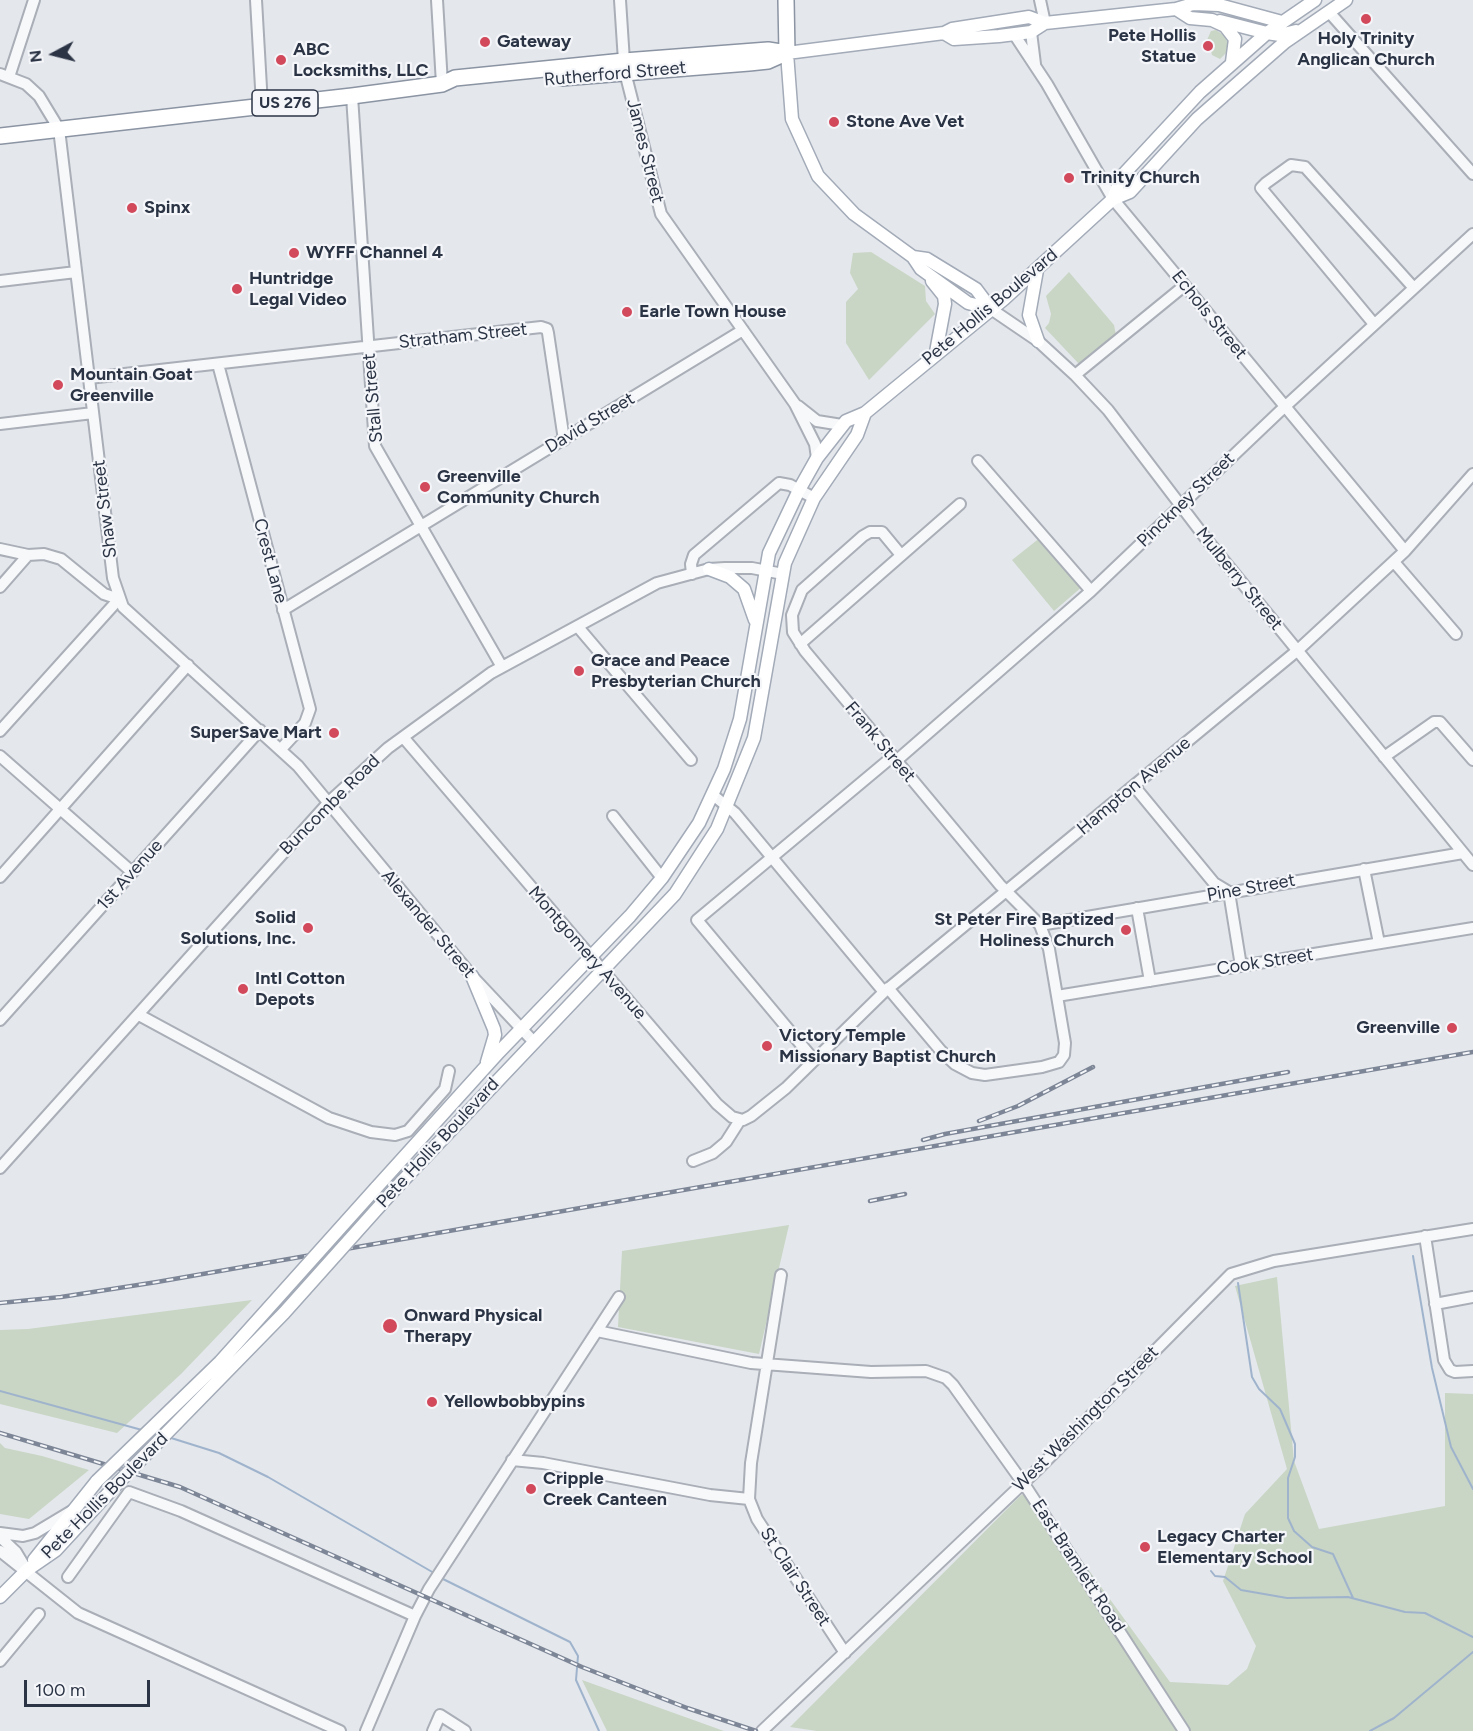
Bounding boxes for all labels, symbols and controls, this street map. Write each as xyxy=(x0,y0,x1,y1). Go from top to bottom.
marker: Holy Trinity Anglican Church xyxy=(1359,12,1373,26)
north arrow xyxy=(24,24,84,84)
place label: Pete Hollis Statue xyxy=(1108,25,1196,68)
place label: Holy Trinity Anglican Church xyxy=(1297,28,1435,70)
place label: Gateway xyxy=(497,31,571,53)
marker: Gateway xyxy=(478,35,492,49)
place label: ABC Locksmiths, LLC xyxy=(293,39,429,82)
marker: Pete Hollis Statue xyxy=(1201,39,1215,53)
text: N xyxy=(25,49,46,64)
marker: ABC Locksmiths, LLC xyxy=(274,53,288,67)
street label: Rutherford Street xyxy=(543,57,687,91)
road number: US 276 xyxy=(252,90,318,116)
street label: James Street xyxy=(622,97,668,205)
place label: Stone Ave Vet xyxy=(846,111,964,133)
marker: Stone Ave Vet xyxy=(827,115,841,129)
place label: Trinity Church xyxy=(1081,167,1200,189)
marker: Trinity Church xyxy=(1062,171,1076,185)
place label: Spinx xyxy=(144,197,190,219)
marker: Spinx xyxy=(125,201,139,215)
place label: WYFF Channel 4 xyxy=(306,242,443,264)
street label: Pete Hollis Boulevard xyxy=(918,244,1062,370)
marker: WYFF Channel 4 xyxy=(287,246,301,260)
street label: Echols Street xyxy=(1167,266,1251,364)
place label: Huntridge Legal Video xyxy=(249,268,347,310)
marker: Huntridge Legal Video xyxy=(230,282,244,296)
place label: Earle Town House xyxy=(639,301,786,323)
marker: Earle Town House xyxy=(620,305,634,319)
street label: Stratham Street xyxy=(398,319,528,353)
street label: Stall Street xyxy=(358,352,388,444)
place label: Mountain Goat Greenville xyxy=(70,364,193,406)
marker: Mountain Goat Greenville xyxy=(51,378,65,392)
street label: David Street xyxy=(541,388,639,458)
street label: Pinckney Street xyxy=(1133,448,1239,552)
street label: Shaw Street xyxy=(88,459,122,559)
place label: Greenville Community Church xyxy=(437,466,599,508)
marker: Greenville Community Church xyxy=(418,480,432,494)
street label: Crest Lane xyxy=(248,516,292,606)
street label: Mulberry Street xyxy=(1191,523,1287,635)
place label: Grace and Peace Presbyterian Church xyxy=(591,650,761,692)
marker: Grace and Peace Presbyterian Church xyxy=(572,664,586,678)
street label: Frank Street xyxy=(840,697,920,787)
place label: SuperSave Mart xyxy=(190,722,322,744)
marker: SuperSave Mart xyxy=(327,726,341,740)
street label: Hampton Avenue xyxy=(1073,732,1195,840)
street label: Buncombe Road xyxy=(275,750,385,860)
street label: 1st Avenue xyxy=(93,835,167,915)
street label: Alexander Street xyxy=(376,865,480,983)
street label: Pine Street xyxy=(1205,870,1297,906)
street label: Montgomery Avenue xyxy=(523,882,651,1024)
place label: Solid Solutions, Inc. xyxy=(180,907,296,950)
place label: St Peter Fire Baptized Holiness Church xyxy=(934,909,1114,952)
marker: Solid Solutions, Inc. xyxy=(301,921,315,935)
marker: St Peter Fire Baptized Holiness Church xyxy=(1119,923,1133,937)
street label: Cook Street xyxy=(1215,944,1315,980)
place label: Intl Cotton Depots xyxy=(255,968,345,1010)
marker: Intl Cotton Depots xyxy=(236,982,250,996)
place label: Greenville xyxy=(1356,1017,1440,1039)
marker: Greenville xyxy=(1445,1021,1459,1035)
place label: Victory Temple Missionary Baptist Church xyxy=(779,1025,996,1068)
marker: Victory Temple Missionary Baptist Church xyxy=(760,1039,774,1053)
street label: Pete Hollis Boulevard xyxy=(372,1073,504,1213)
place label: Onward Physical Therapy xyxy=(404,1305,542,1348)
marker: Onward Physical Therapy xyxy=(381,1317,399,1335)
street label: West Washington Street xyxy=(1009,1342,1163,1496)
place label: Yellowbobbypins xyxy=(444,1391,585,1413)
marker: Yellowbobbypins xyxy=(425,1395,439,1409)
street label: Pete Hollis Boulevard xyxy=(37,1428,173,1564)
place label: Cripple Creek Canteen xyxy=(543,1468,667,1510)
marker: Cripple Creek Canteen xyxy=(524,1482,538,1496)
street label: East Bramlett Road xyxy=(1027,1495,1129,1637)
street label: St Clair Street xyxy=(755,1524,835,1630)
place label: Legacy Charter Elementary School xyxy=(1157,1526,1312,1568)
marker: Legacy Charter Elementary School xyxy=(1138,1540,1152,1554)
scale bar xyxy=(27,1668,153,1706)
text: 100 m xyxy=(35,1679,85,1701)

